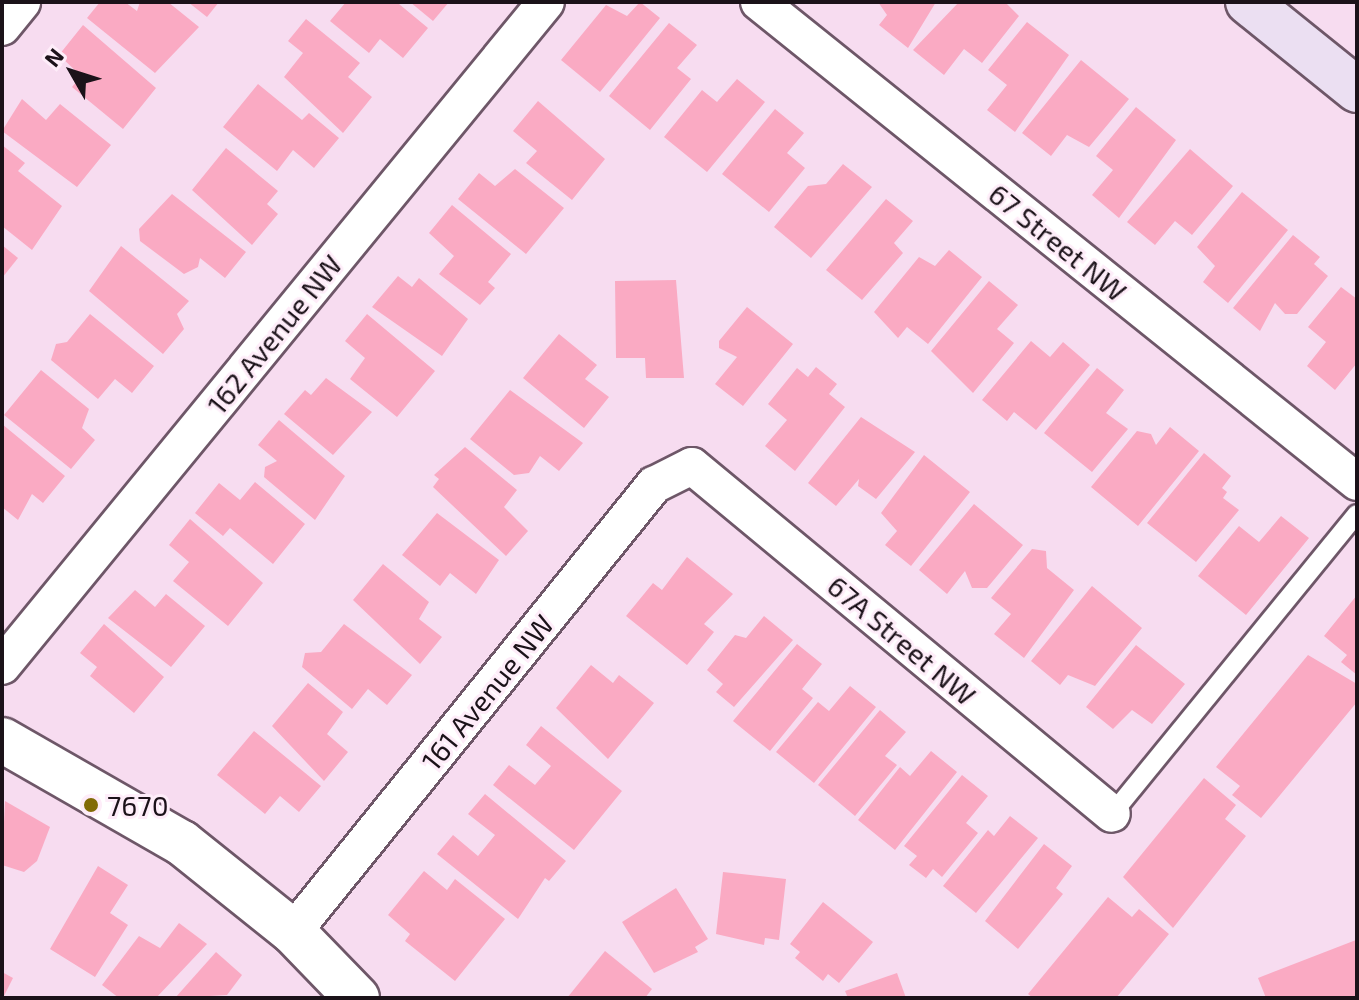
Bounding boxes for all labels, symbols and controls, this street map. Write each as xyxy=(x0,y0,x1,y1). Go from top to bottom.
north arrow xyxy=(32,32,112,112)
text: N xyxy=(38,43,68,71)
street label: 67 Street NW xyxy=(983,176,1133,308)
street label: 162 Avenue NW xyxy=(199,247,349,421)
street label: 67A Street NW xyxy=(821,568,983,712)
street label: 161 Avenue NW xyxy=(414,607,560,777)
place label: 7670 xyxy=(107,788,169,822)
marker: 7670 xyxy=(82,796,100,814)

